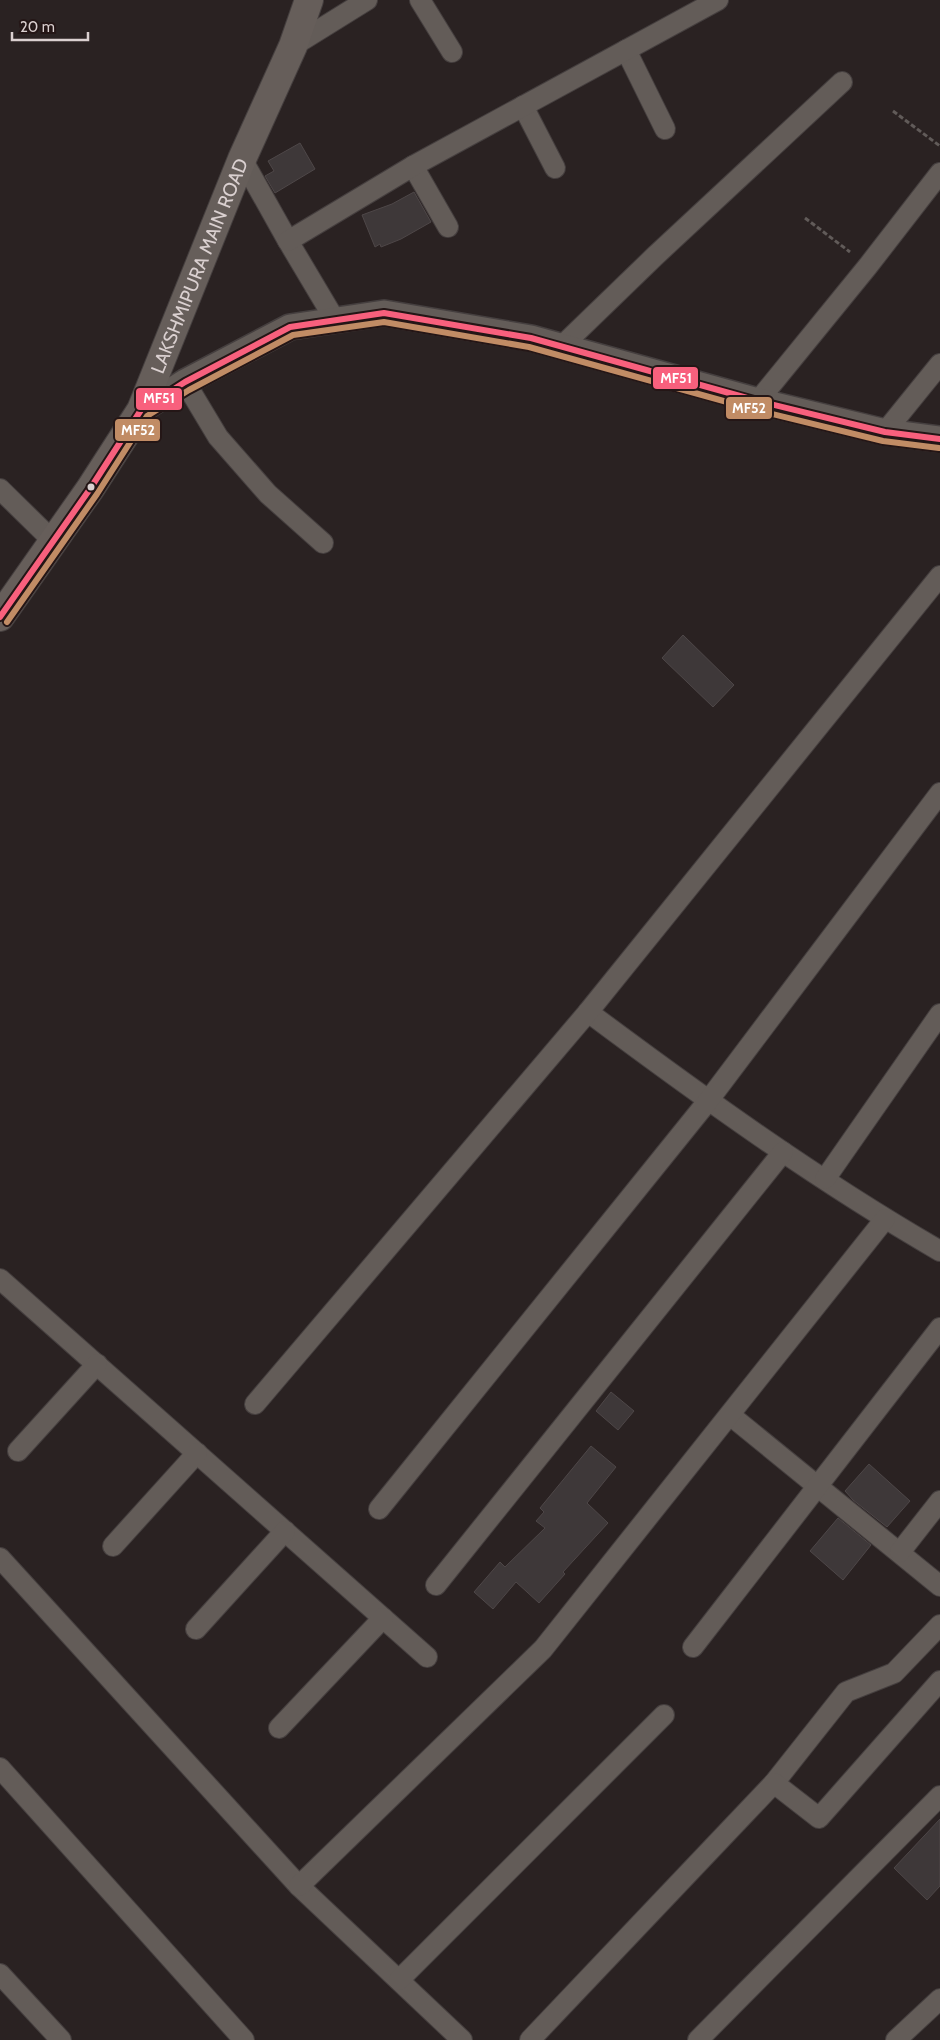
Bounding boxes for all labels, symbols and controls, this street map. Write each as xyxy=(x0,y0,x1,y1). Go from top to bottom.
scale bar xyxy=(12,10,89,42)
text: 20 m xyxy=(20,18,55,36)
street label: LAKSHMIPURA MAIN ROAD xyxy=(146,155,253,377)
line badge: MF51 xyxy=(652,366,699,390)
text: MF51 xyxy=(660,369,692,387)
line badge: MF51 xyxy=(135,387,183,411)
text: MF51 xyxy=(143,389,175,407)
line badge: MF52 xyxy=(725,396,773,420)
text: MF52 xyxy=(732,399,766,417)
line badge: MF52 xyxy=(114,418,161,442)
text: MF52 xyxy=(121,421,155,439)
unlabelled marker xyxy=(86,482,96,492)

